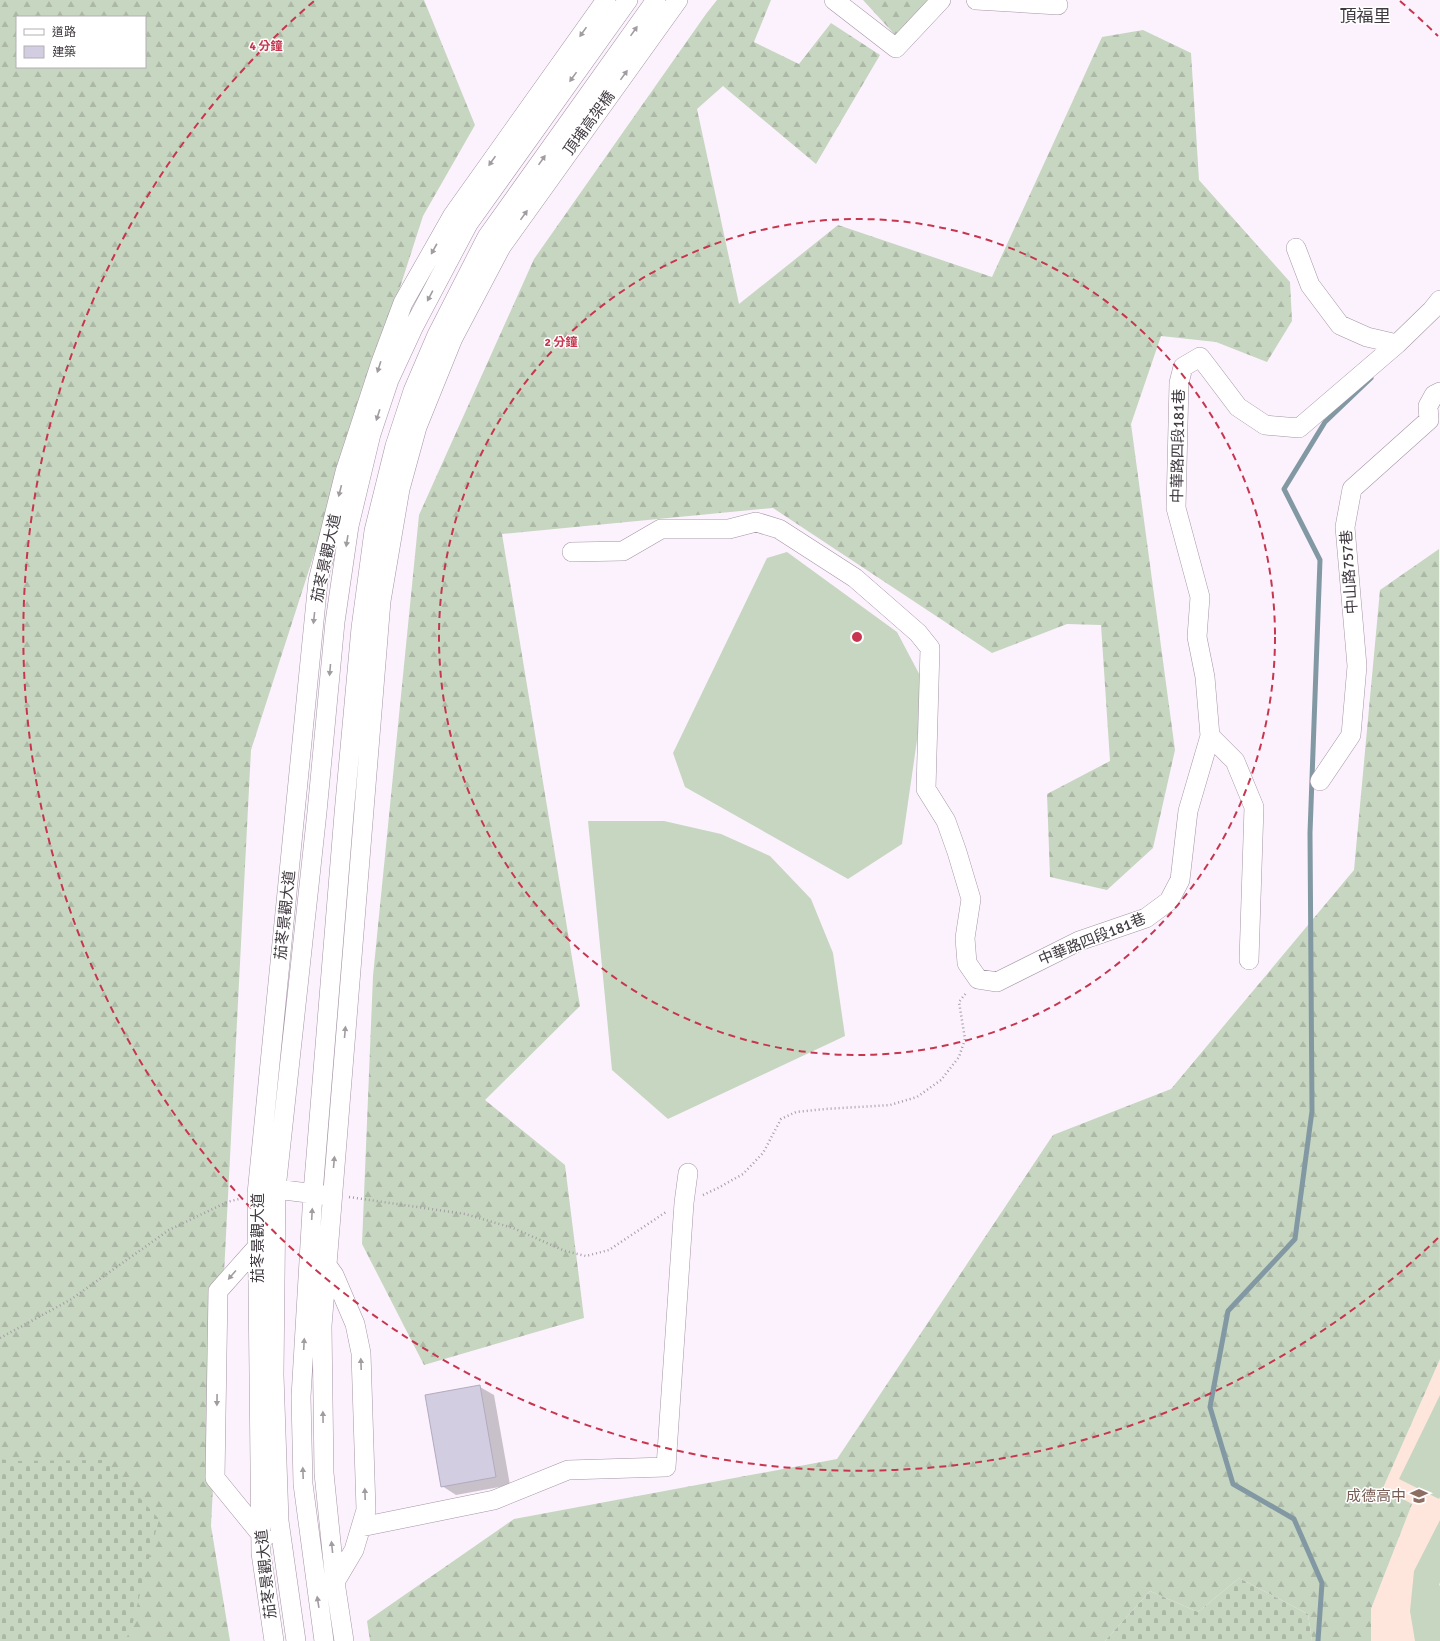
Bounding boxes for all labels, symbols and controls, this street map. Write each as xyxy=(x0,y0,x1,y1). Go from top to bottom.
district label: 頂福里 xyxy=(1340,6,1391,27)
legend xyxy=(16,16,146,68)
text: 道路 xyxy=(52,25,76,40)
one-way arrow xyxy=(579,26,587,37)
one-way arrow xyxy=(630,26,638,36)
text: 4 分鐘 xyxy=(249,39,283,54)
text: 建築 xyxy=(52,45,76,60)
one-way arrow xyxy=(620,70,628,81)
one-way arrow xyxy=(569,72,577,83)
street label: 頂埔高架橋 xyxy=(560,87,618,159)
one-way arrow xyxy=(538,154,546,165)
one-way arrow xyxy=(488,155,496,166)
one-way arrow xyxy=(520,210,528,221)
one-way arrow xyxy=(430,243,437,255)
one-way arrow xyxy=(427,290,434,302)
text: 2 分鐘 xyxy=(544,335,578,350)
one-way arrow xyxy=(376,361,382,373)
street label: 中華路四段181巷 xyxy=(1168,389,1188,503)
one-way arrow xyxy=(375,409,381,421)
one-way arrow xyxy=(337,485,343,497)
street label: 茄苳景觀大道 xyxy=(308,512,344,604)
street label: 中山路757巷 xyxy=(1337,529,1361,615)
one-way arrow xyxy=(344,535,350,547)
one-way arrow xyxy=(311,612,318,624)
centre of rings xyxy=(850,630,864,644)
one-way arrow xyxy=(327,664,334,676)
street label: 茄苳景觀大道 xyxy=(271,869,299,961)
street label: 中華路四段181巷 xyxy=(1036,909,1148,969)
one-way arrow xyxy=(342,1026,349,1038)
one-way arrow xyxy=(331,1156,338,1168)
street label: 茄苳景觀大道 xyxy=(249,1193,267,1283)
one-way arrow xyxy=(308,1208,315,1220)
one-way arrow xyxy=(227,1270,237,1280)
one-way arrow xyxy=(301,1337,307,1350)
one-way arrow xyxy=(358,1357,364,1370)
one-way arrow xyxy=(214,1394,220,1407)
one-way arrow xyxy=(320,1410,326,1423)
one-way arrow xyxy=(300,1466,306,1479)
school or university icon: 成德高中 xyxy=(1409,1486,1429,1506)
one-way arrow xyxy=(362,1487,368,1500)
place label: 成德高中 xyxy=(1346,1487,1406,1505)
street label: 茄苳景觀大道 xyxy=(252,1528,280,1620)
one-way arrow xyxy=(328,1541,335,1553)
one-way arrow xyxy=(315,1596,321,1609)

